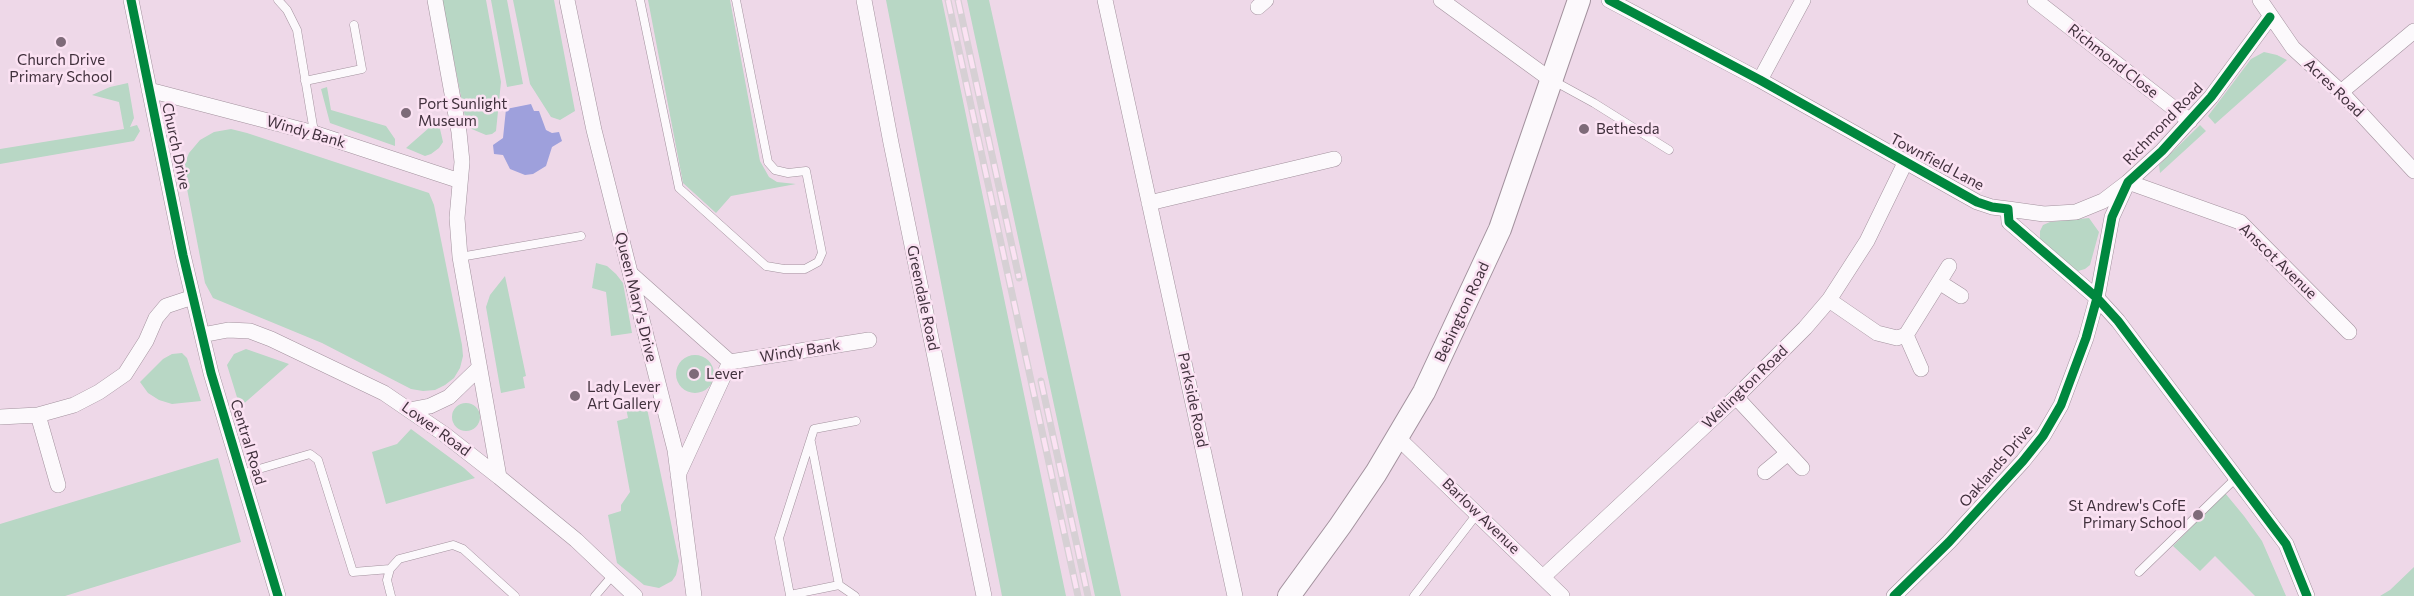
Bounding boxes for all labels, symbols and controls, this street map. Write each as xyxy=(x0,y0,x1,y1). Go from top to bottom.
street label: Richmond Close xyxy=(2064,20,2162,102)
marker: Church Drive Primary School xyxy=(54,35,68,49)
place label: Church Drive Primary School xyxy=(9,51,113,86)
street label: Acres Road xyxy=(2300,55,2368,121)
street label: Richmond Road xyxy=(2119,79,2207,169)
place label: Port Sunlight Museum xyxy=(418,95,507,130)
street label: Church Drive xyxy=(158,101,194,191)
marker: Port Sunlight Museum xyxy=(399,106,413,120)
street label: Windy Bank xyxy=(264,112,348,152)
place label: Bethesda xyxy=(1596,120,1659,138)
marker: Bethesda xyxy=(1577,122,1591,136)
street label: Townfield Lane xyxy=(1887,130,1987,194)
street label: Anscot Avenue xyxy=(2235,219,2321,303)
street label: Queen Mary's Drive xyxy=(611,230,661,364)
street label: Greendale Road xyxy=(903,244,943,352)
street label: Bebington Road xyxy=(1431,259,1493,365)
street label: Windy Bank xyxy=(758,336,842,366)
street label: Wellington Road xyxy=(1699,342,1791,432)
street label: Parkside Road xyxy=(1174,351,1212,449)
place label: Lever xyxy=(706,365,744,383)
marker: Lever xyxy=(687,367,701,381)
place label: Lady Lever Art Gallery xyxy=(587,378,660,413)
marker: Lady Lever Art Gallery xyxy=(568,389,582,403)
street label: Central Road xyxy=(226,397,270,487)
street label: Lower Road xyxy=(398,398,474,460)
street label: Oaklands Drive xyxy=(1955,421,2037,511)
street label: Barlow Avenue xyxy=(1438,474,1524,558)
place label: St Andrew's CofE Primary School xyxy=(2069,497,2186,532)
marker: St Andrew's CofE Primary School xyxy=(2191,508,2205,522)

